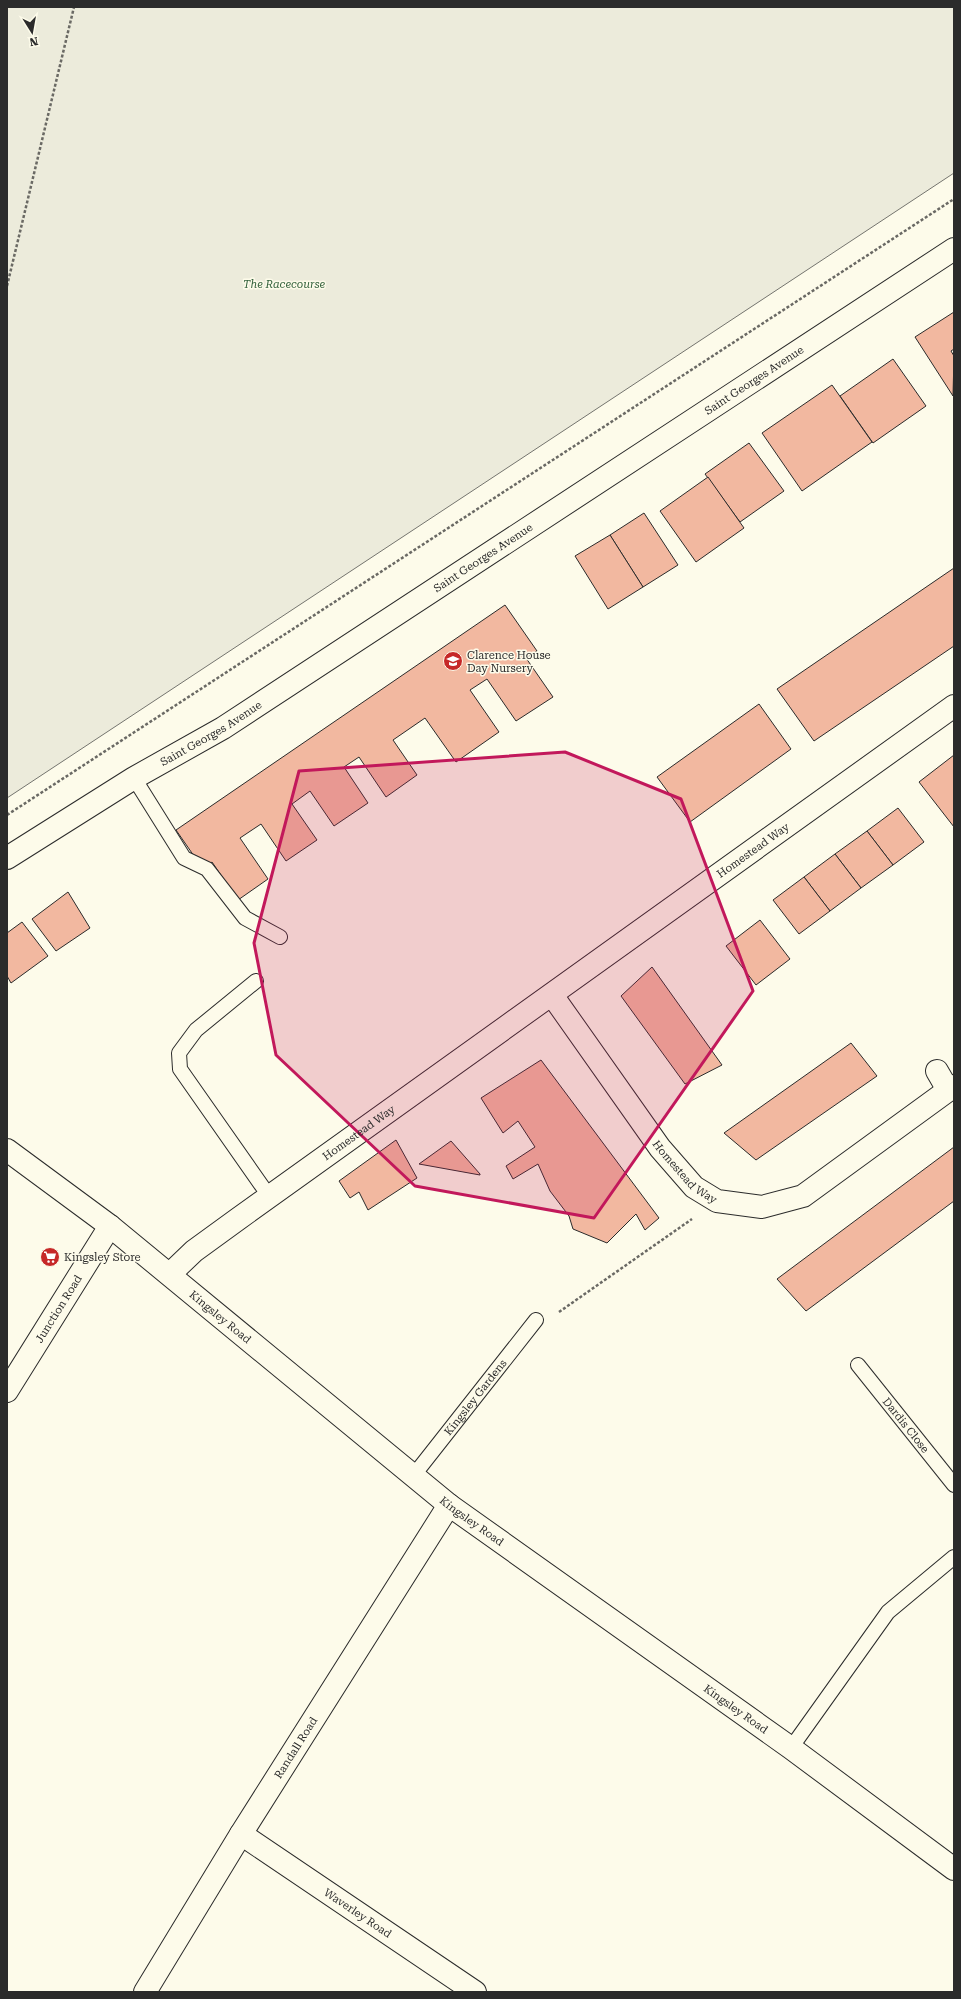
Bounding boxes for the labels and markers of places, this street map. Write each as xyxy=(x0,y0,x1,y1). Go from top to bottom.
place label: Clarence House Day Nursery xyxy=(467,649,551,675)
school or university icon: Clarence House Day Nursery xyxy=(442,650,464,672)
supermarket icon: Kingsley Store xyxy=(39,1246,61,1268)
place label: Kingsley Store xyxy=(64,1251,141,1264)

